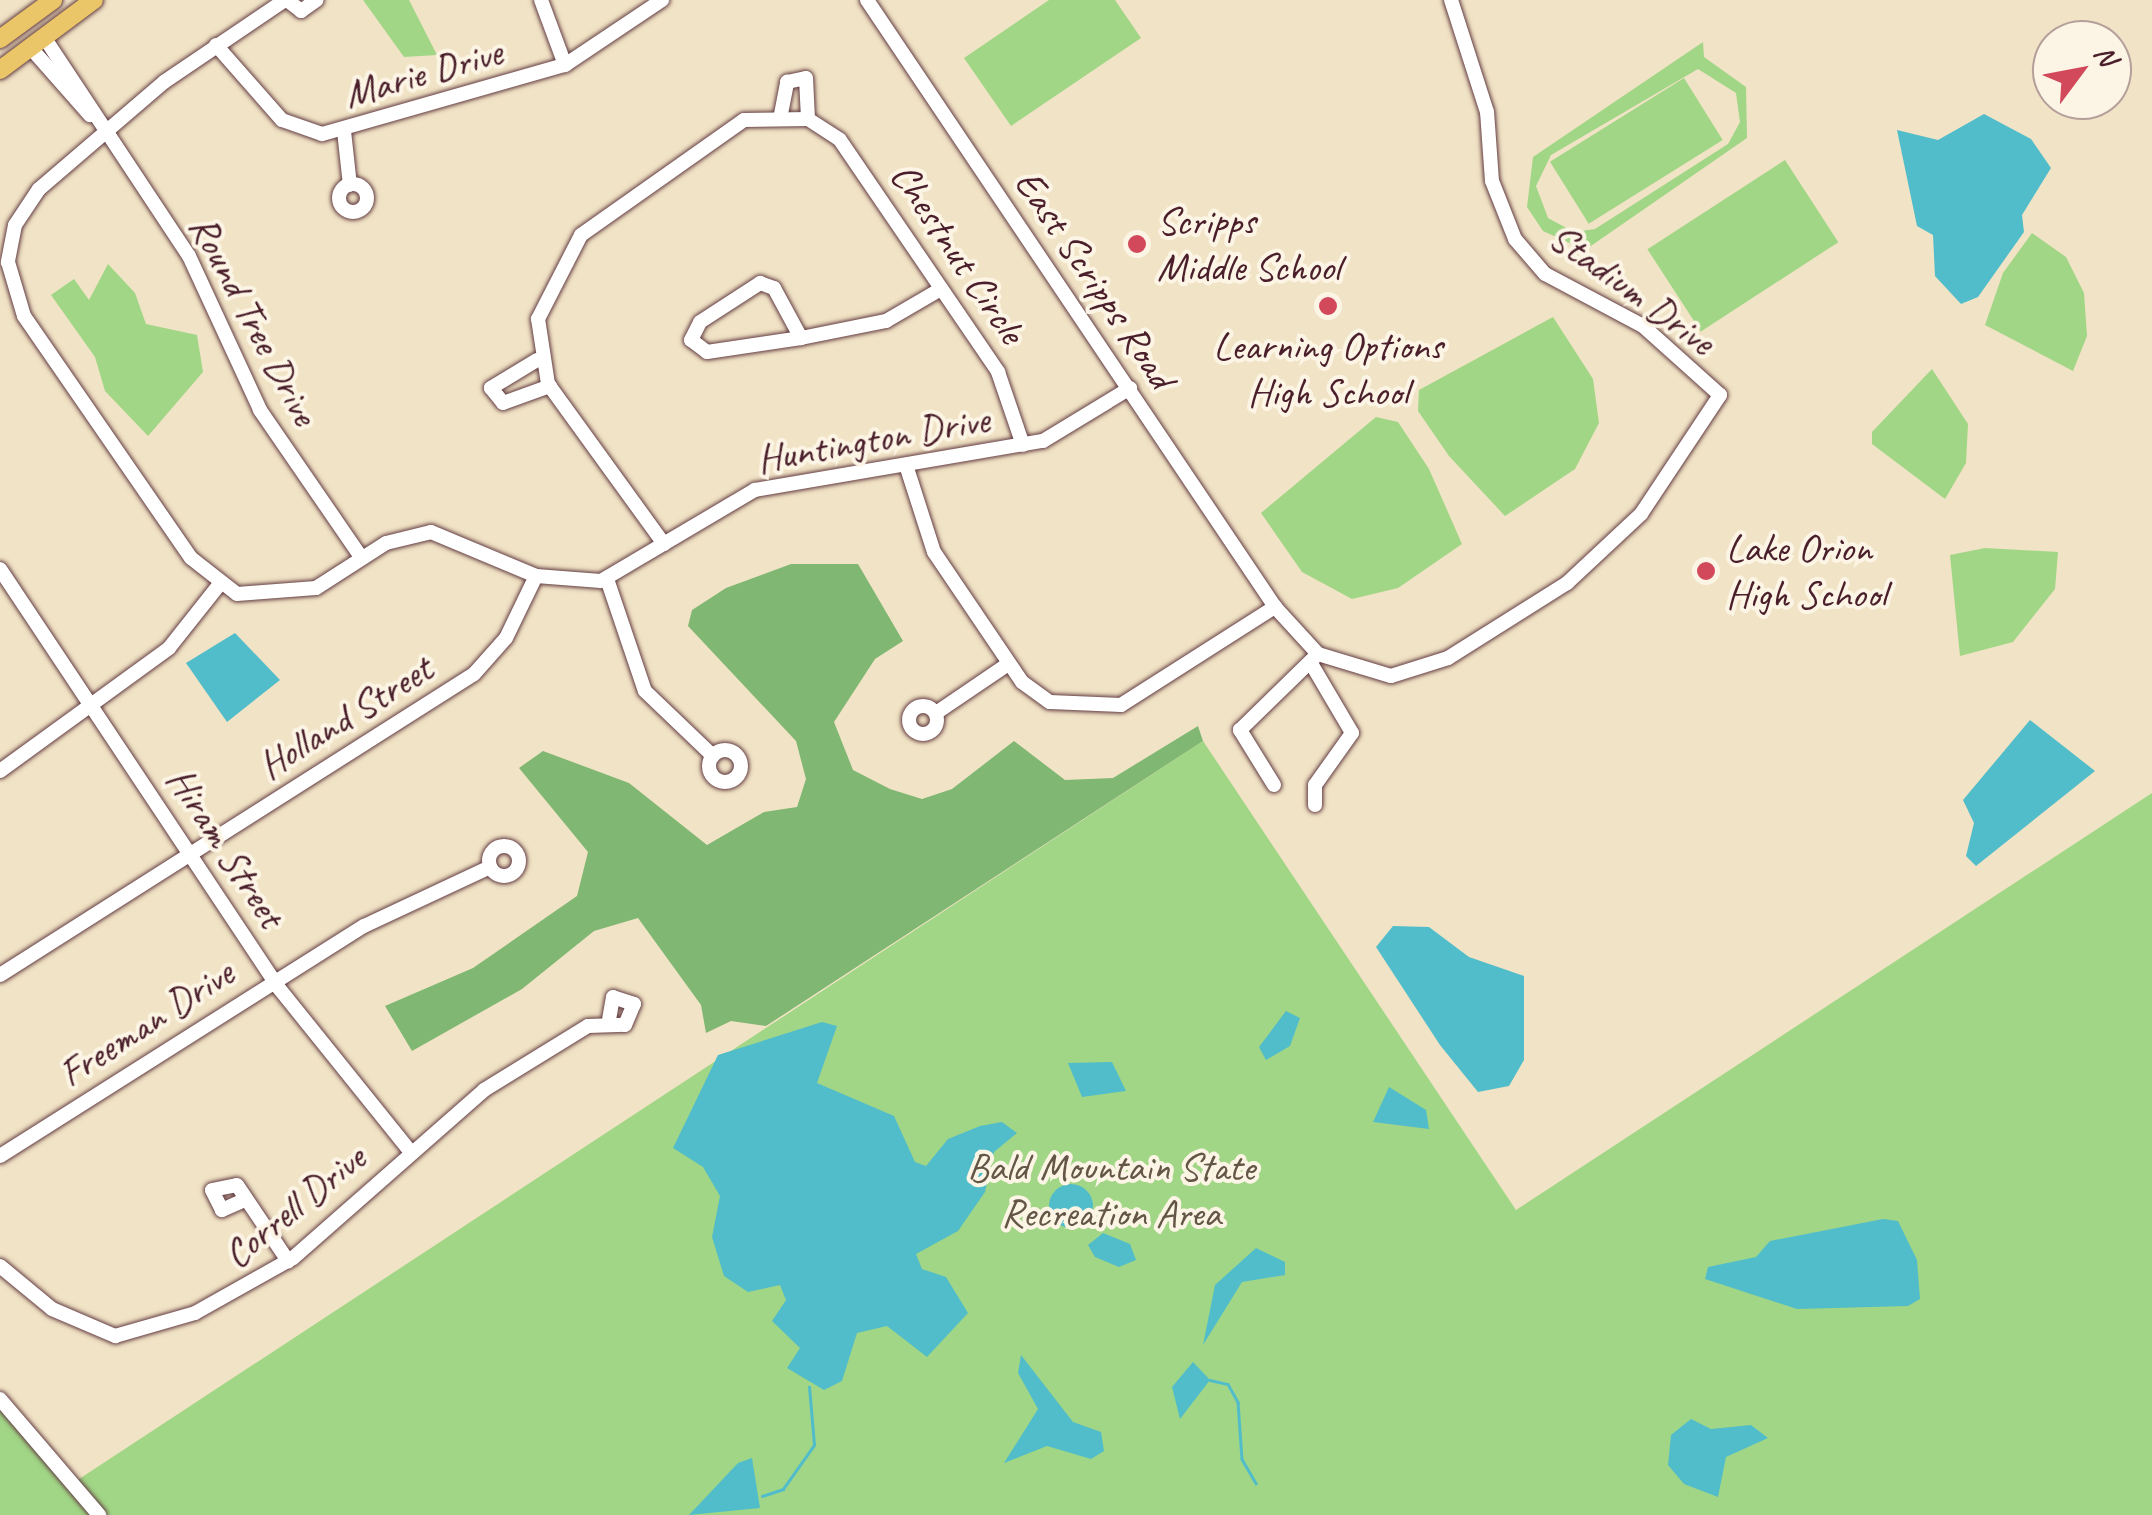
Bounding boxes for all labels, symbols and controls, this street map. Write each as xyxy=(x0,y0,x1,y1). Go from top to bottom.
north arrow xyxy=(2032,20,2132,120)
street label: Marie Drive xyxy=(338,28,508,118)
text: N xyxy=(2087,38,2126,72)
street label: Chestnut Circle xyxy=(880,154,1036,352)
street label: East Scripps Road xyxy=(1005,162,1185,396)
place label: Scripps Middle School xyxy=(1157,197,1341,291)
street label: Round Tree Drive xyxy=(179,207,329,433)
street label: Stadium Drive xyxy=(1540,213,1724,365)
marker: Scripps Middle School xyxy=(1126,233,1148,255)
marker: Learning Options High School xyxy=(1317,295,1339,317)
place label: Learning Options High School xyxy=(1213,322,1443,416)
street label: Huntington Drive xyxy=(753,395,993,483)
place label: Lake Orion High School xyxy=(1726,524,1884,618)
marker: Lake Orion High School xyxy=(1695,560,1717,582)
street label: Holland Street xyxy=(249,645,441,789)
street label: Hiram Street xyxy=(156,758,296,936)
street label: Freeman Drive xyxy=(50,949,242,1097)
street label: Correll Drive xyxy=(213,1134,375,1278)
park label: Bald Mountain State Recreation Area xyxy=(967,1143,1255,1237)

